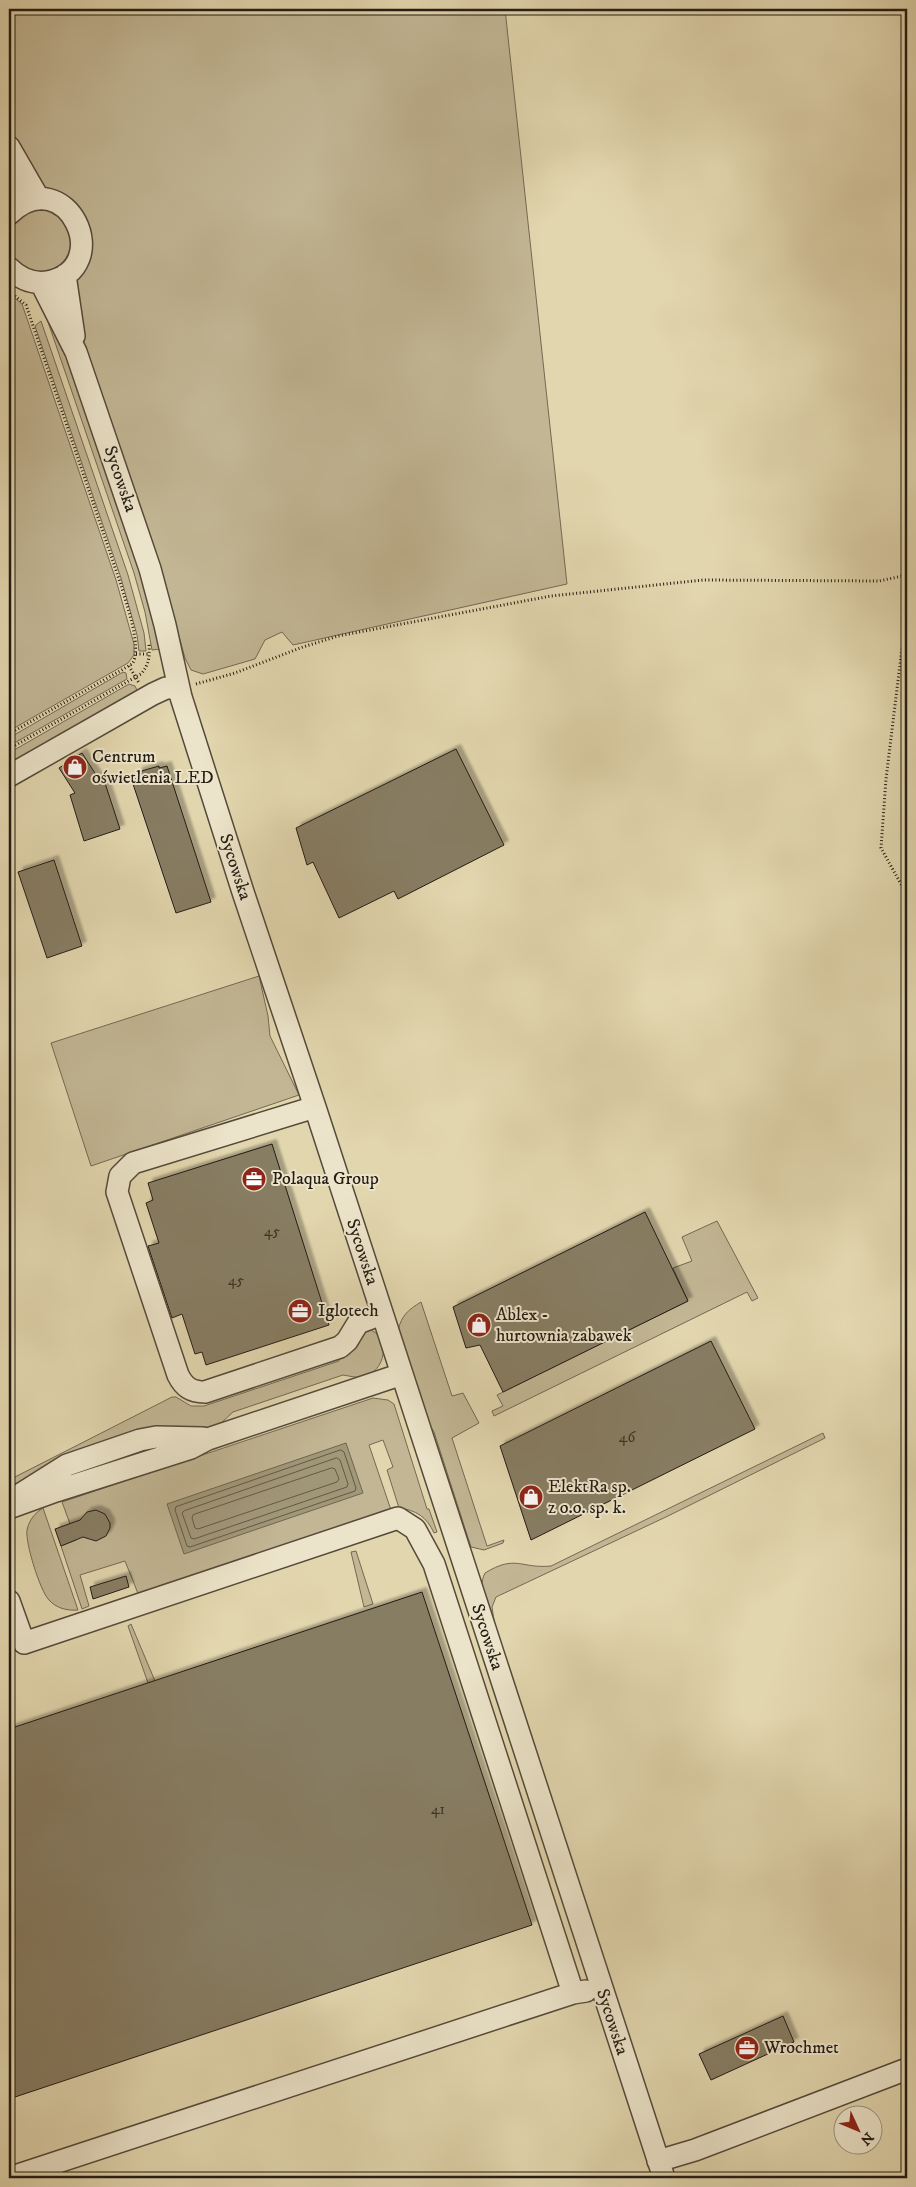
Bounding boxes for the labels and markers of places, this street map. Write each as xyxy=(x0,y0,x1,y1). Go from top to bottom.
place label: Centrum oświetlenia LED xyxy=(92,746,214,789)
shop icon: Centrum oświetlenia LED xyxy=(62,754,88,780)
office icon: Polaqua Group xyxy=(241,1166,267,1192)
place label: Polaqua Group xyxy=(272,1168,379,1190)
office icon: Iglotech xyxy=(287,1298,313,1324)
place label: Iglotech xyxy=(318,1300,379,1322)
place label: Ablex - hurtownia zabawek xyxy=(496,1304,632,1347)
shop icon: Ablex - hurtownia zabawek xyxy=(466,1312,492,1338)
place label: ElektRa sp. z o.o. sp. k. xyxy=(548,1476,631,1519)
shop icon: ElektRa sp. z o.o. sp. k. xyxy=(518,1484,544,1510)
office icon: Wrochmet xyxy=(734,2035,760,2061)
place label: Wrochmet xyxy=(763,2037,839,2059)

